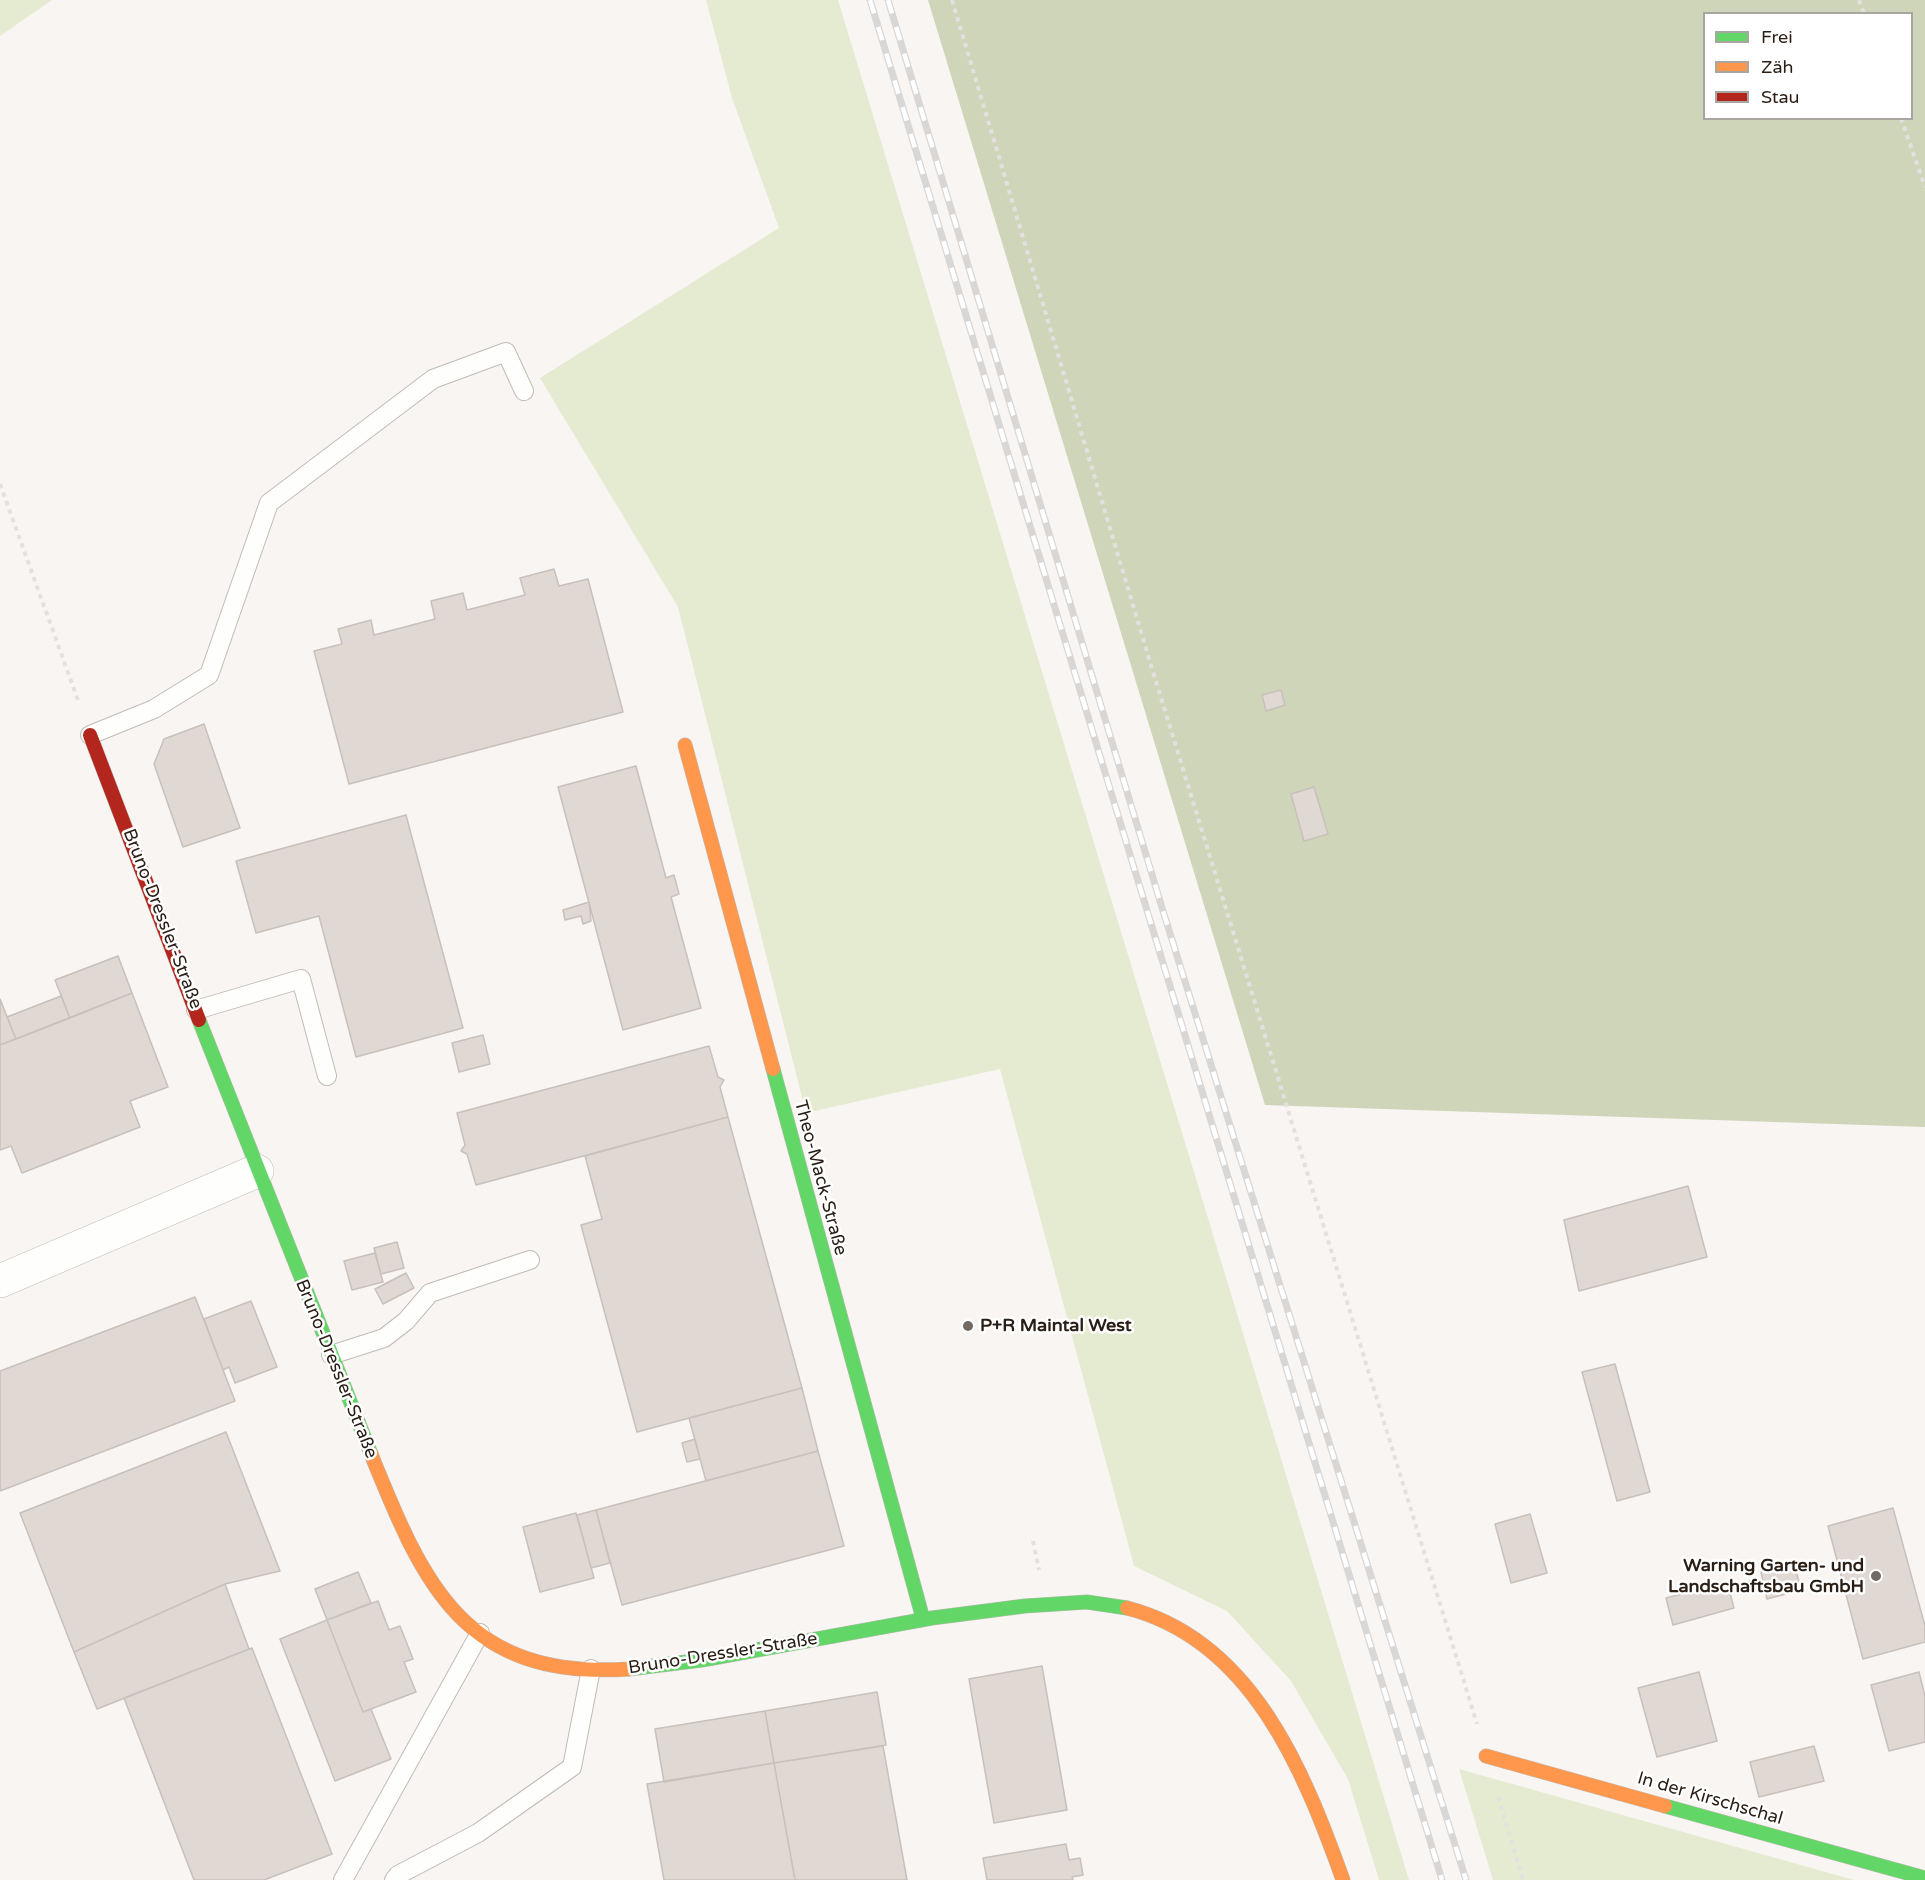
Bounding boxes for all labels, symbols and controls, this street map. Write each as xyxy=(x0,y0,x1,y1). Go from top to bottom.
legend xyxy=(1703,12,1913,120)
text: Frei xyxy=(1761,26,1793,48)
text: Zäh xyxy=(1761,56,1794,78)
text: Stau xyxy=(1761,86,1800,108)
street label: Bruno-Dressler-Straße xyxy=(118,826,206,1012)
street label: Theo-Mack-Straße xyxy=(789,1098,851,1258)
street label: Bruno-Dressler-Straße xyxy=(290,1276,382,1462)
place label: P+R Maintal West xyxy=(980,1315,1132,1337)
marker: P+R Maintal West xyxy=(961,1319,975,1333)
place label: Warning Garten- und Landschaftsbau GmbH xyxy=(1668,1555,1864,1598)
marker: Warning Garten- und Landschaftsbau GmbH xyxy=(1869,1569,1883,1583)
street label: Bruno-Dressler-Straße xyxy=(627,1628,819,1680)
street label: In der Kirschschal xyxy=(1635,1768,1785,1830)

